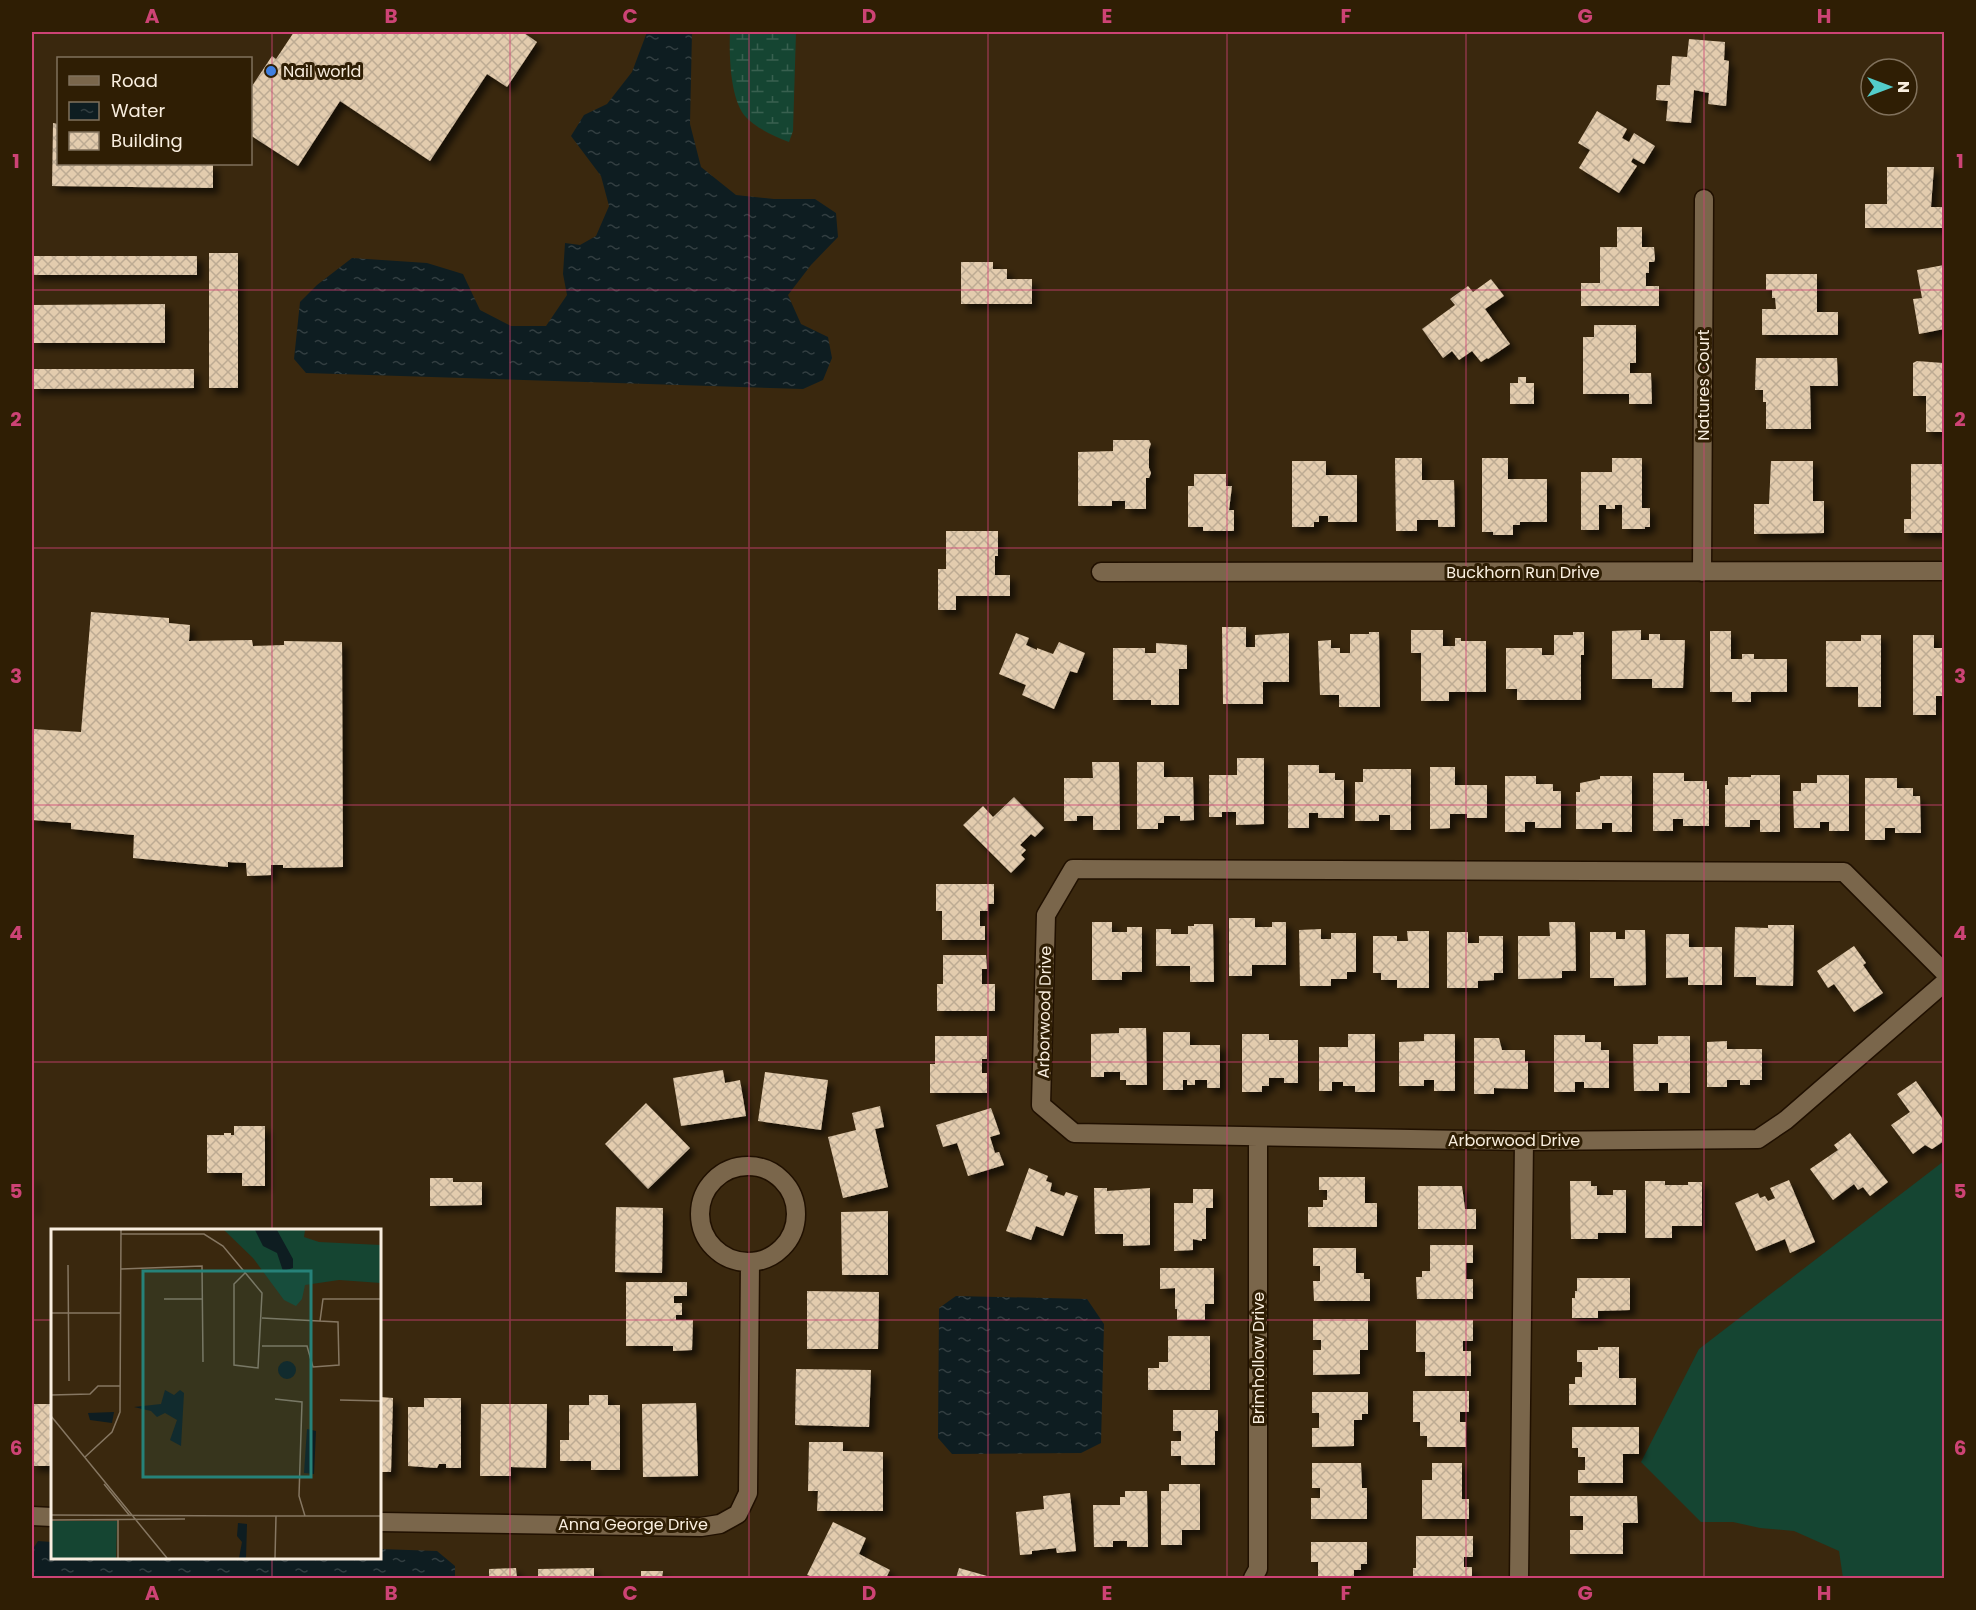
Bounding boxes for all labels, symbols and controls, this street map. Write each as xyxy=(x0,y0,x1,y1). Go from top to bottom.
text: A xyxy=(145,2,160,30)
text: B xyxy=(384,2,398,30)
text: C xyxy=(622,2,638,30)
text: D xyxy=(862,2,876,30)
text: E xyxy=(1102,2,1112,30)
text: F xyxy=(1341,2,1352,30)
text: G xyxy=(1577,2,1593,30)
text: H xyxy=(1817,2,1831,30)
legend xyxy=(57,57,252,165)
north arrow xyxy=(1859,57,1919,117)
place label: Nail world xyxy=(283,60,361,83)
marker: Nail world xyxy=(264,64,278,78)
text: Road xyxy=(111,68,158,93)
text: N xyxy=(1892,81,1915,93)
text: Water xyxy=(111,98,165,123)
text: Building xyxy=(111,128,183,153)
text: 1 xyxy=(12,147,20,175)
text: 1 xyxy=(1956,147,1964,175)
street label: Natures Court xyxy=(1692,329,1715,441)
text: 2 xyxy=(10,405,22,433)
text: 2 xyxy=(1954,405,1966,433)
street label: Buckhorn Run Drive xyxy=(1446,561,1600,584)
text: 3 xyxy=(10,662,22,690)
text: 3 xyxy=(1954,662,1966,690)
text: 4 xyxy=(9,919,23,947)
text: 4 xyxy=(1953,919,1967,947)
street label: Arborwood Drive xyxy=(1032,945,1057,1078)
street label: Arborwood Drive xyxy=(1448,1129,1580,1152)
text: 5 xyxy=(10,1177,23,1205)
text: 5 xyxy=(1954,1177,1967,1205)
inset map xyxy=(51,1229,381,1559)
street label: Brimhollow Drive xyxy=(1247,1292,1270,1424)
text: 6 xyxy=(10,1434,22,1462)
text: 6 xyxy=(1954,1434,1966,1462)
street label: Anna George Drive xyxy=(558,1513,708,1536)
text: A xyxy=(145,1579,160,1607)
text: B xyxy=(384,1579,398,1607)
text: C xyxy=(622,1579,638,1607)
text: D xyxy=(862,1579,876,1607)
text: E xyxy=(1102,1579,1112,1607)
text: F xyxy=(1341,1579,1352,1607)
text: G xyxy=(1577,1579,1593,1607)
text: H xyxy=(1817,1579,1831,1607)

